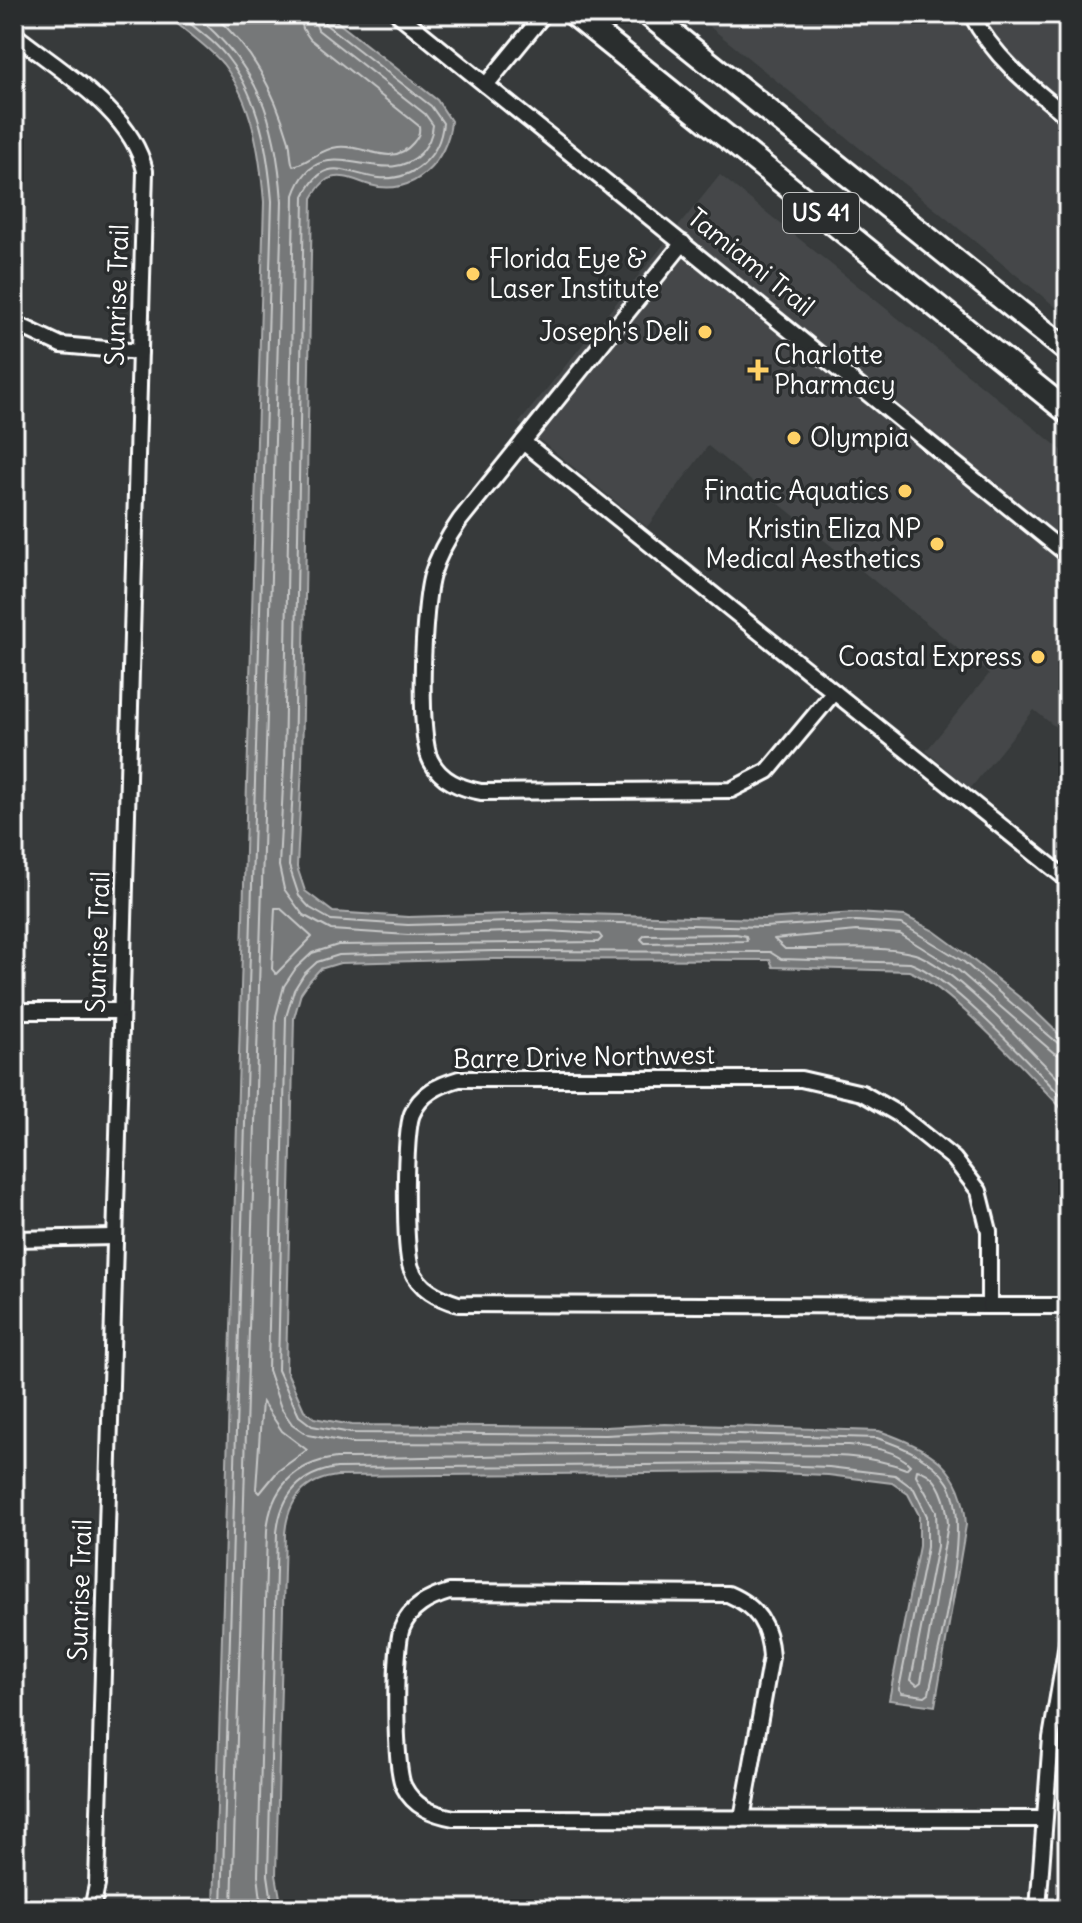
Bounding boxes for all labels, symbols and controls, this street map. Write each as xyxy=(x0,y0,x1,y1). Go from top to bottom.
road number: US 41 xyxy=(783,193,859,233)
street label: Tamiami Trail xyxy=(681,200,821,323)
street label: Sunrise Trail xyxy=(98,224,135,366)
place label: Florida Eye & Laser Institute xyxy=(489,242,660,305)
marker: Florida Eye & Laser Institute xyxy=(464,265,482,283)
place label: Joseph's Deli xyxy=(539,315,689,348)
marker: Joseph's Deli xyxy=(696,323,714,341)
place label: Charlotte Pharmacy xyxy=(774,338,896,401)
marker: Charlotte Pharmacy xyxy=(749,361,767,379)
place label: Olympia xyxy=(810,421,909,454)
marker: Olympia xyxy=(785,429,803,447)
place label: Finatic Aquatics xyxy=(704,474,889,507)
marker: Finatic Aquatics xyxy=(896,482,914,500)
place label: Kristin Eliza NP Medical Aesthetics xyxy=(705,512,921,575)
marker: Kristin Eliza NP Medical Aesthetics xyxy=(928,535,946,553)
place label: Coastal Express xyxy=(838,640,1022,673)
marker: Coastal Express xyxy=(1029,648,1047,666)
street label: Sunrise Trail xyxy=(79,871,116,1013)
street label: Barre Drive Northwest xyxy=(453,1038,715,1075)
street label: Sunrise Trail xyxy=(61,1519,98,1661)

